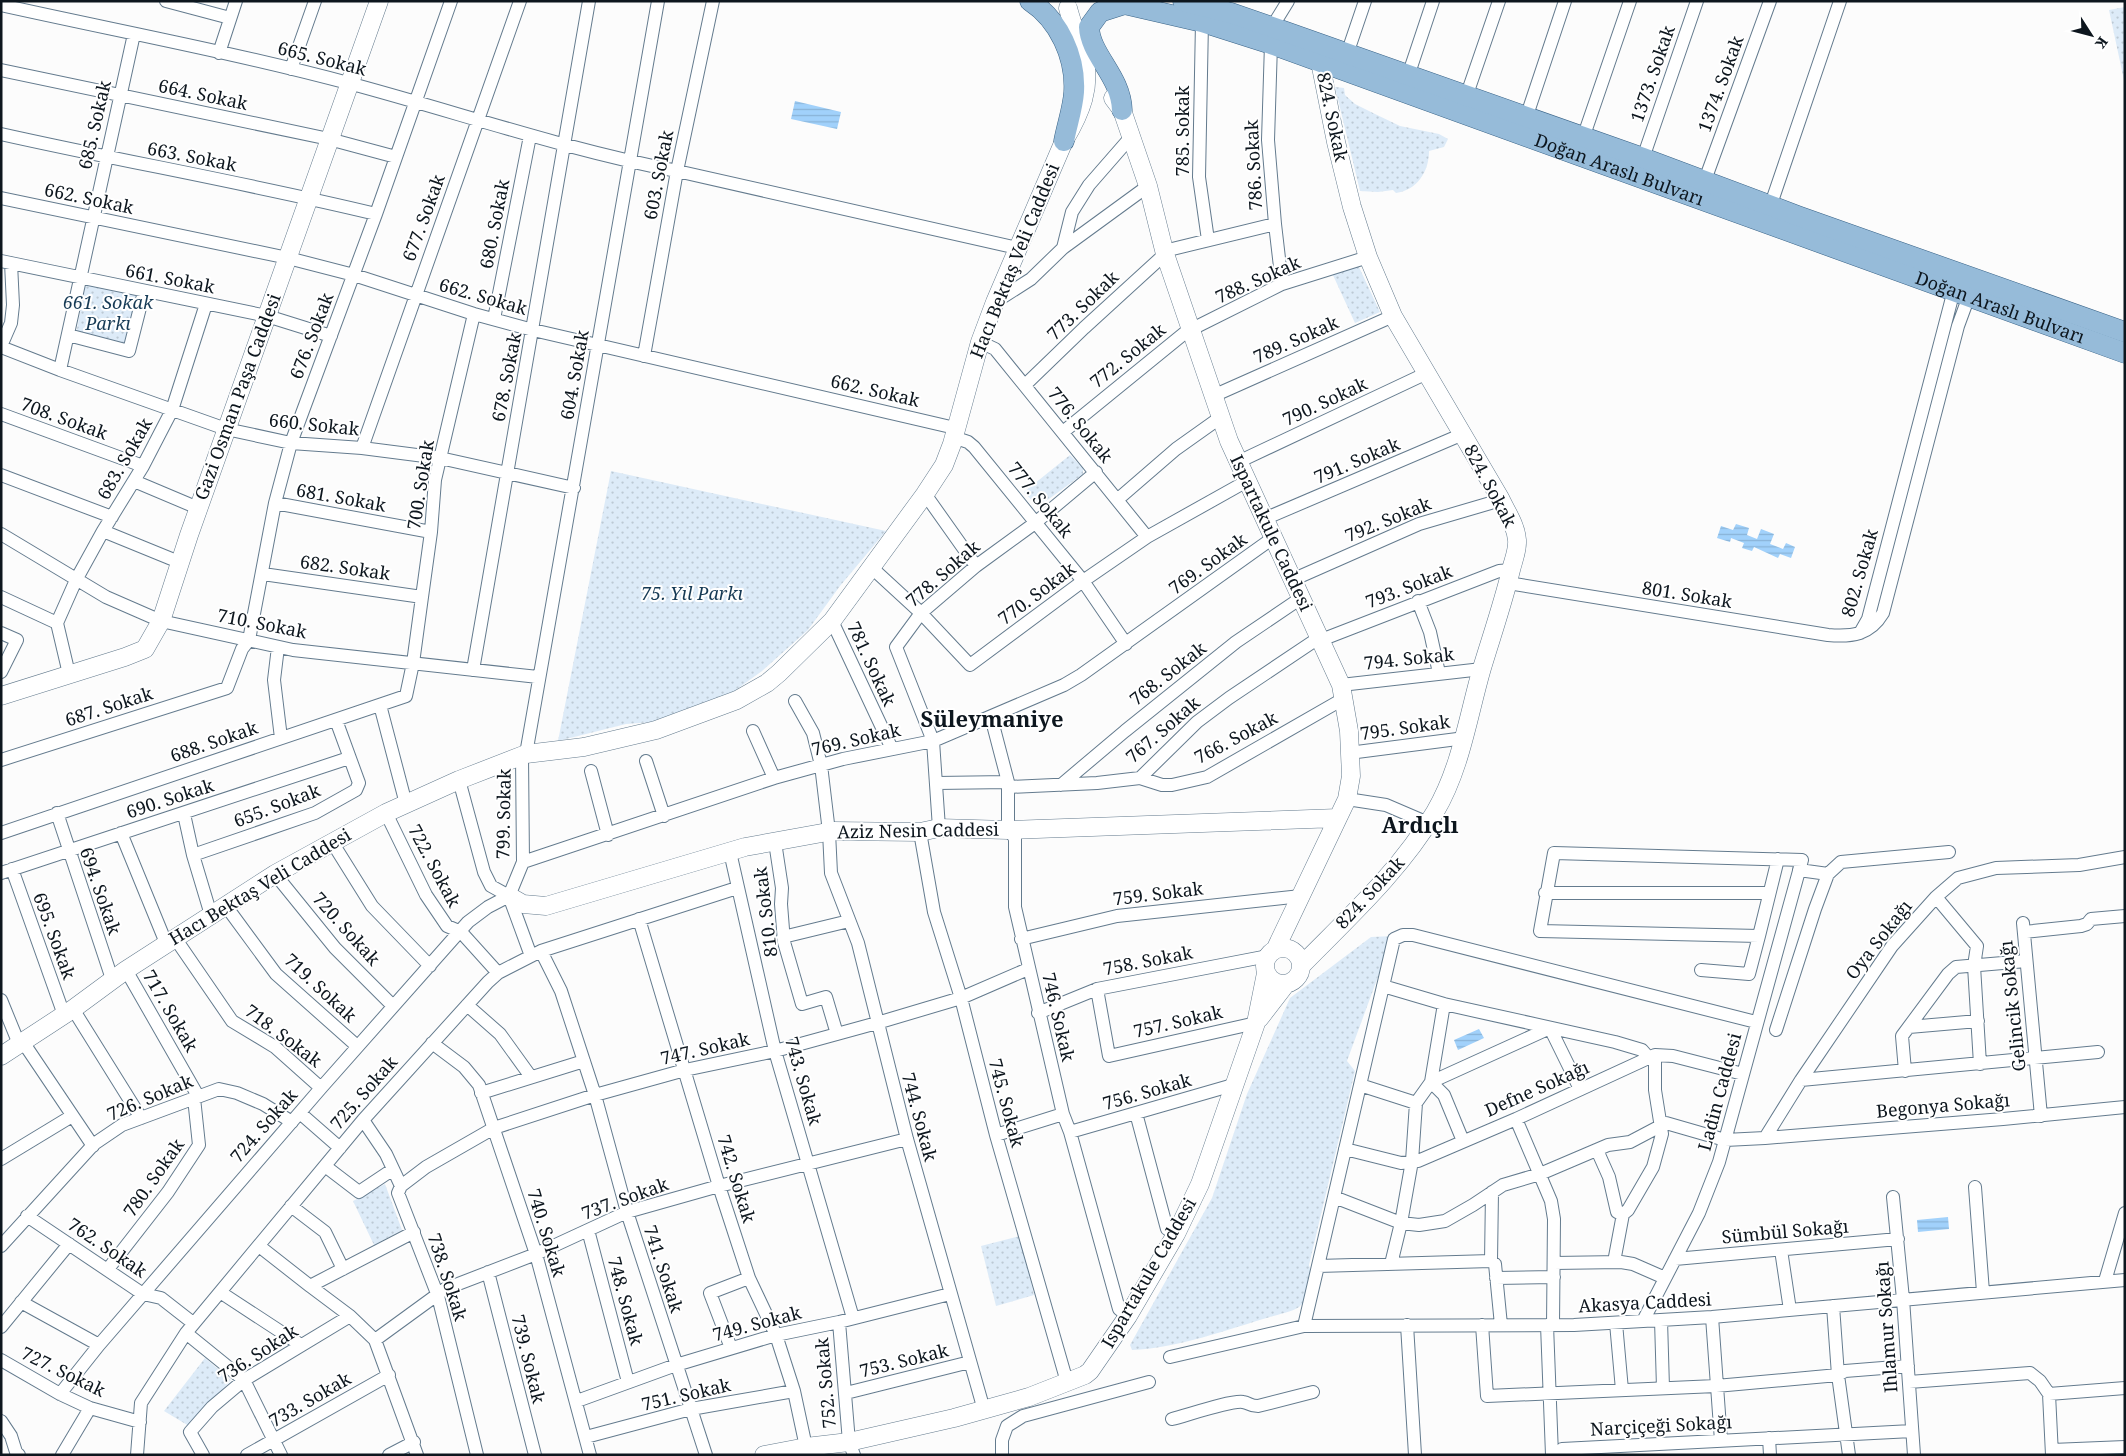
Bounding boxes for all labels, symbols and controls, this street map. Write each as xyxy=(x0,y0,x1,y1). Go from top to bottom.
north arrow xyxy=(2066,10,2116,60)
street label: 1373. Sokak xyxy=(1624,22,1680,125)
street label: 1374. Sokak xyxy=(1692,32,1749,135)
text: K xyxy=(2091,33,2113,53)
street label: 665. Sokak xyxy=(275,35,370,81)
street label: 824. Sokak xyxy=(1312,70,1354,164)
street label: 664. Sokak xyxy=(156,73,251,115)
street label: 685. Sokak xyxy=(72,77,116,172)
street label: 785. Sokak xyxy=(1170,85,1194,176)
street label: 786. Sokak xyxy=(1239,119,1267,211)
street label: Doğan Araslı Bulvarı xyxy=(1531,127,1708,211)
street label: 603. Sokak xyxy=(638,128,679,222)
street label: 663. Sokak xyxy=(145,136,239,177)
street label: Hacı Bektaş Veli Caddesi xyxy=(964,159,1064,362)
street label: 677. Sokak xyxy=(396,170,450,264)
street label: 662. Sokak xyxy=(42,177,137,219)
street label: 680. Sokak xyxy=(474,177,515,271)
street label: 788. Sokak xyxy=(1211,249,1304,309)
street label: 661. Sokak xyxy=(123,258,217,299)
street label: 773. Sokak xyxy=(1041,265,1124,345)
street label: Doğan Araslı Bulvarı xyxy=(1912,265,2088,349)
street label: 662. Sokak xyxy=(436,272,531,320)
street label: 676. Sokak xyxy=(284,289,339,382)
park label: 661. Sokak Parkı xyxy=(63,290,154,335)
street label: Gazi Osman Paşa Caddesi xyxy=(188,290,286,503)
street label: 789. Sokak xyxy=(1249,309,1342,369)
street label: 772. Sokak xyxy=(1085,317,1171,393)
street label: 604. Sokak xyxy=(554,328,594,422)
street label: 678. Sokak xyxy=(486,330,527,424)
street label: 662. Sokak xyxy=(828,368,923,412)
street label: 790. Sokak xyxy=(1278,371,1371,431)
street label: 776. Sokak xyxy=(1043,382,1119,468)
street label: 708. Sokak xyxy=(18,391,112,445)
street label: 660. Sokak xyxy=(268,407,361,441)
street label: 683. Sokak xyxy=(91,413,157,504)
street label: 791. Sokak xyxy=(1310,431,1403,489)
street label: 700. Sokak xyxy=(401,438,439,532)
street label: 824. Sokak xyxy=(1459,440,1523,532)
street label: Ispartakule Caddesi xyxy=(1225,451,1319,615)
street label: 777. Sokak xyxy=(1003,457,1079,543)
street label: 681. Sokak xyxy=(294,477,388,517)
street label: 792. Sokak xyxy=(1341,491,1435,547)
street label: 802. Sokak xyxy=(1835,525,1883,620)
street label: 769. Sokak xyxy=(1164,527,1252,600)
street label: 778. Sokak xyxy=(900,534,985,612)
street label: 682. Sokak xyxy=(299,549,392,585)
street label: 770. Sokak xyxy=(993,556,1080,630)
street label: 793. Sokak xyxy=(1362,558,1456,614)
street label: 801. Sokak xyxy=(1640,575,1734,613)
park label: 75. Yıl Parkı xyxy=(641,581,743,605)
street label: 710. Sokak xyxy=(215,603,309,644)
street label: 781. Sokak xyxy=(842,617,902,710)
street label: 768. Sokak xyxy=(1124,636,1211,711)
street label: 794. Sokak xyxy=(1363,641,1456,675)
street label: 687. Sokak xyxy=(62,680,156,731)
street label: 767. Sokak xyxy=(1120,690,1205,768)
district label: Süleymaniye xyxy=(920,703,1064,733)
street label: 766. Sokak xyxy=(1190,705,1282,769)
street label: 795. Sokak xyxy=(1358,709,1452,745)
street label: 688. Sokak xyxy=(167,715,261,767)
street label: 769. Sokak xyxy=(809,717,903,761)
street label: 799. Sokak xyxy=(490,768,516,860)
street label: 690. Sokak xyxy=(123,772,217,823)
street label: 655. Sokak xyxy=(230,777,324,833)
district label: Ardıçlı xyxy=(1381,809,1459,839)
street label: Aziz Nesin Caddesi xyxy=(837,817,999,843)
street label: 722. Sokak xyxy=(403,820,467,912)
street label: Hacı Bektaş Veli Caddesi xyxy=(164,822,355,950)
street label: 694. Sokak xyxy=(75,844,127,938)
street label: 824. Sokak xyxy=(1330,851,1409,934)
street label: 810. Sokak xyxy=(748,865,782,959)
street label: 759. Sokak xyxy=(1111,876,1205,910)
street label: 720. Sokak xyxy=(307,887,386,970)
street label: 695. Sokak xyxy=(28,889,82,983)
street label: Oya Sokağı xyxy=(1840,895,1917,984)
street label: 758. Sokak xyxy=(1101,939,1195,980)
street label: Gelincik Sokağı xyxy=(1993,939,2031,1073)
street label: 719. Sokak xyxy=(279,948,362,1027)
street label: 717. Sokak xyxy=(138,965,204,1056)
street label: 746. Sokak xyxy=(1037,970,1081,1064)
street label: 718. Sokak xyxy=(240,998,327,1072)
street label: 757. Sokak xyxy=(1131,999,1225,1043)
street label: 747. Sokak xyxy=(658,1026,752,1070)
street label: Ladin Caddesi xyxy=(1692,1030,1746,1153)
street label: 743. Sokak xyxy=(780,1034,828,1128)
street label: 725. Sokak xyxy=(324,1050,402,1134)
street label: Defne Sokağı xyxy=(1481,1054,1593,1122)
street label: 745. Sokak xyxy=(984,1056,1030,1150)
street label: 756. Sokak xyxy=(1100,1067,1194,1115)
street label: 726. Sokak xyxy=(103,1068,196,1126)
street label: 744. Sokak xyxy=(897,1070,943,1164)
street label: 724. Sokak xyxy=(224,1083,302,1167)
street label: Begonya Sokağı xyxy=(1875,1087,2011,1123)
street label: 742. Sokak xyxy=(712,1132,762,1226)
street label: 780. Sokak xyxy=(117,1133,189,1221)
street label: 737. Sokak xyxy=(578,1171,672,1225)
street label: 740. Sokak xyxy=(522,1186,572,1280)
street label: Ispartakule Caddesi xyxy=(1095,1193,1201,1352)
street label: 762. Sokak xyxy=(63,1212,152,1283)
street label: Sümbül Sokağı xyxy=(1720,1213,1850,1249)
street label: 741. Sokak xyxy=(639,1222,690,1316)
street label: 738. Sokak xyxy=(423,1230,474,1324)
street label: 748. Sokak xyxy=(603,1254,649,1348)
street label: Ihlamur Sokağı xyxy=(1869,1260,1903,1394)
street label: Akasya Caddesi xyxy=(1578,1287,1712,1317)
street label: 749. Sokak xyxy=(710,1300,804,1346)
street label: 739. Sokak xyxy=(506,1312,552,1406)
street label: 736. Sokak xyxy=(213,1318,302,1388)
street label: 752. Sokak xyxy=(809,1336,841,1429)
street label: 753. Sokak xyxy=(857,1337,951,1383)
street label: 727. Sokak xyxy=(17,1340,110,1402)
street label: 733. Sokak xyxy=(264,1366,355,1432)
street label: 751. Sokak xyxy=(639,1372,733,1416)
street label: Narçiçeği Sokağı xyxy=(1589,1409,1733,1441)

